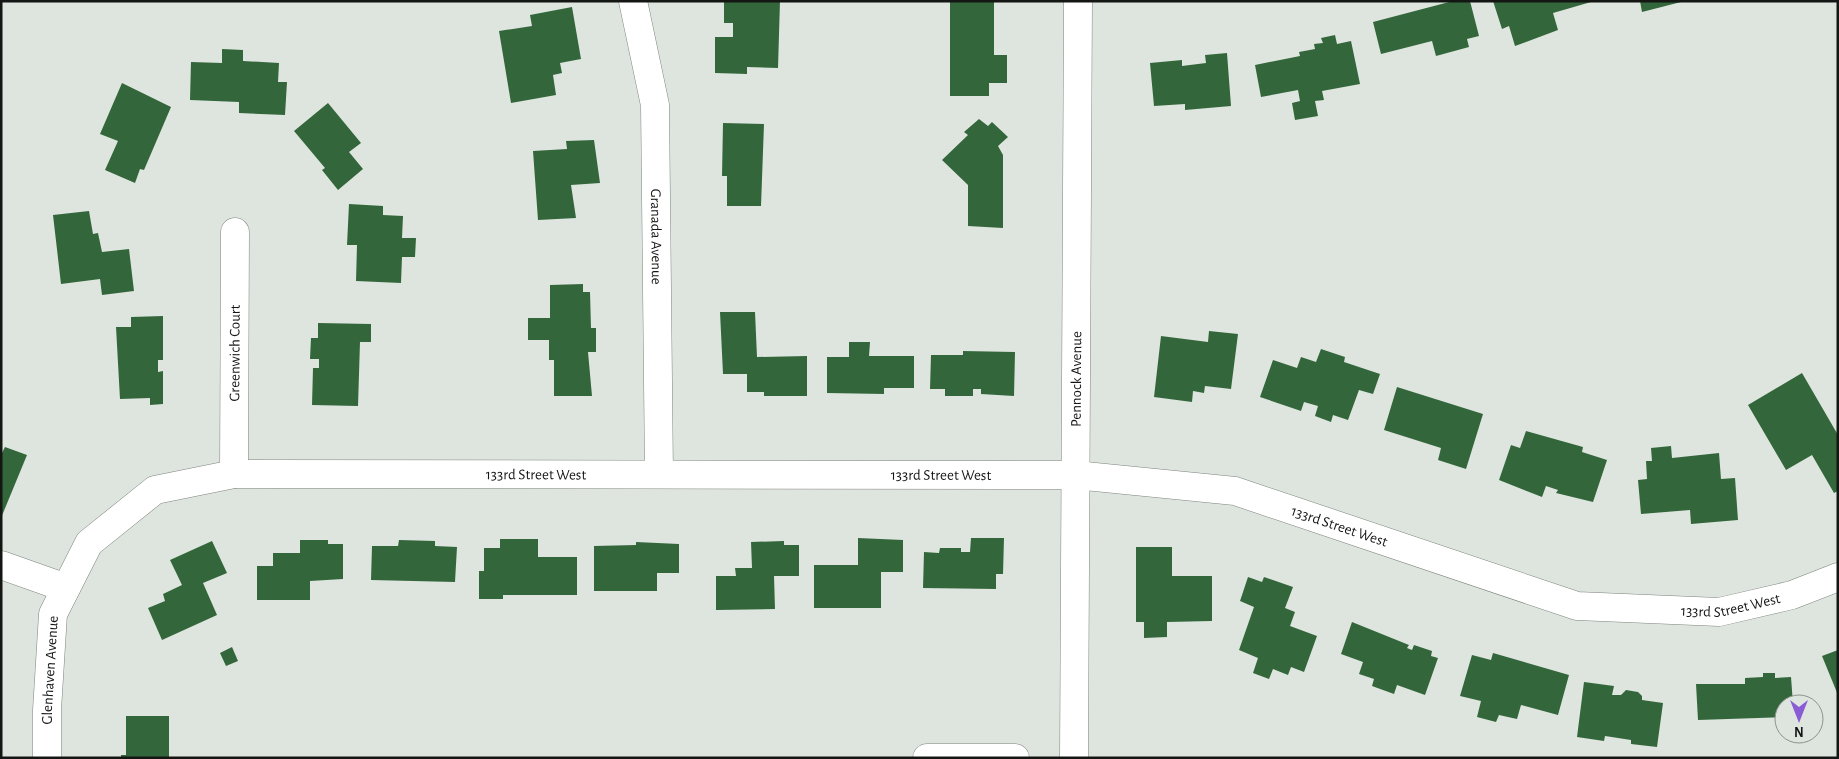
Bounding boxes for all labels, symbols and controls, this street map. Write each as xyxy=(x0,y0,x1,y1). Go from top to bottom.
street label: Granada Avenue xyxy=(648,189,664,285)
street label: Greenwich Court xyxy=(227,304,243,401)
street label: Pennock Avenue xyxy=(1069,331,1084,427)
street label: 133rd Street West xyxy=(486,467,586,482)
street label: 133rd Street West xyxy=(891,468,991,483)
street label: 133rd Street West xyxy=(1289,503,1389,550)
street label: 133rd Street West xyxy=(1681,591,1782,620)
street label: Glenhaven Avenue xyxy=(40,615,61,724)
north arrow xyxy=(1774,694,1824,744)
text: N xyxy=(1794,724,1804,738)

